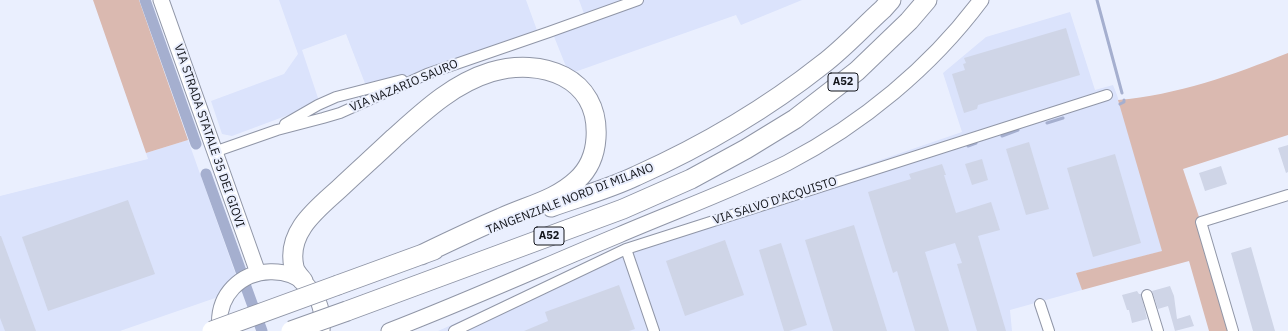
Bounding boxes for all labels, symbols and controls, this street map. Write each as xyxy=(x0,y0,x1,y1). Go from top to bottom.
street label: VIA STRADA STATALE 35 DEI GIOVI xyxy=(171,42,247,230)
street label: VIA NAZARIO SAURO xyxy=(348,57,460,115)
road number: A52 xyxy=(828,73,858,91)
street label: TANGENZIALE NORD DI MILANO xyxy=(484,160,656,238)
street label: VIA SALVO D'ACQUISTO xyxy=(711,174,839,228)
road number: A52 xyxy=(534,227,564,245)

